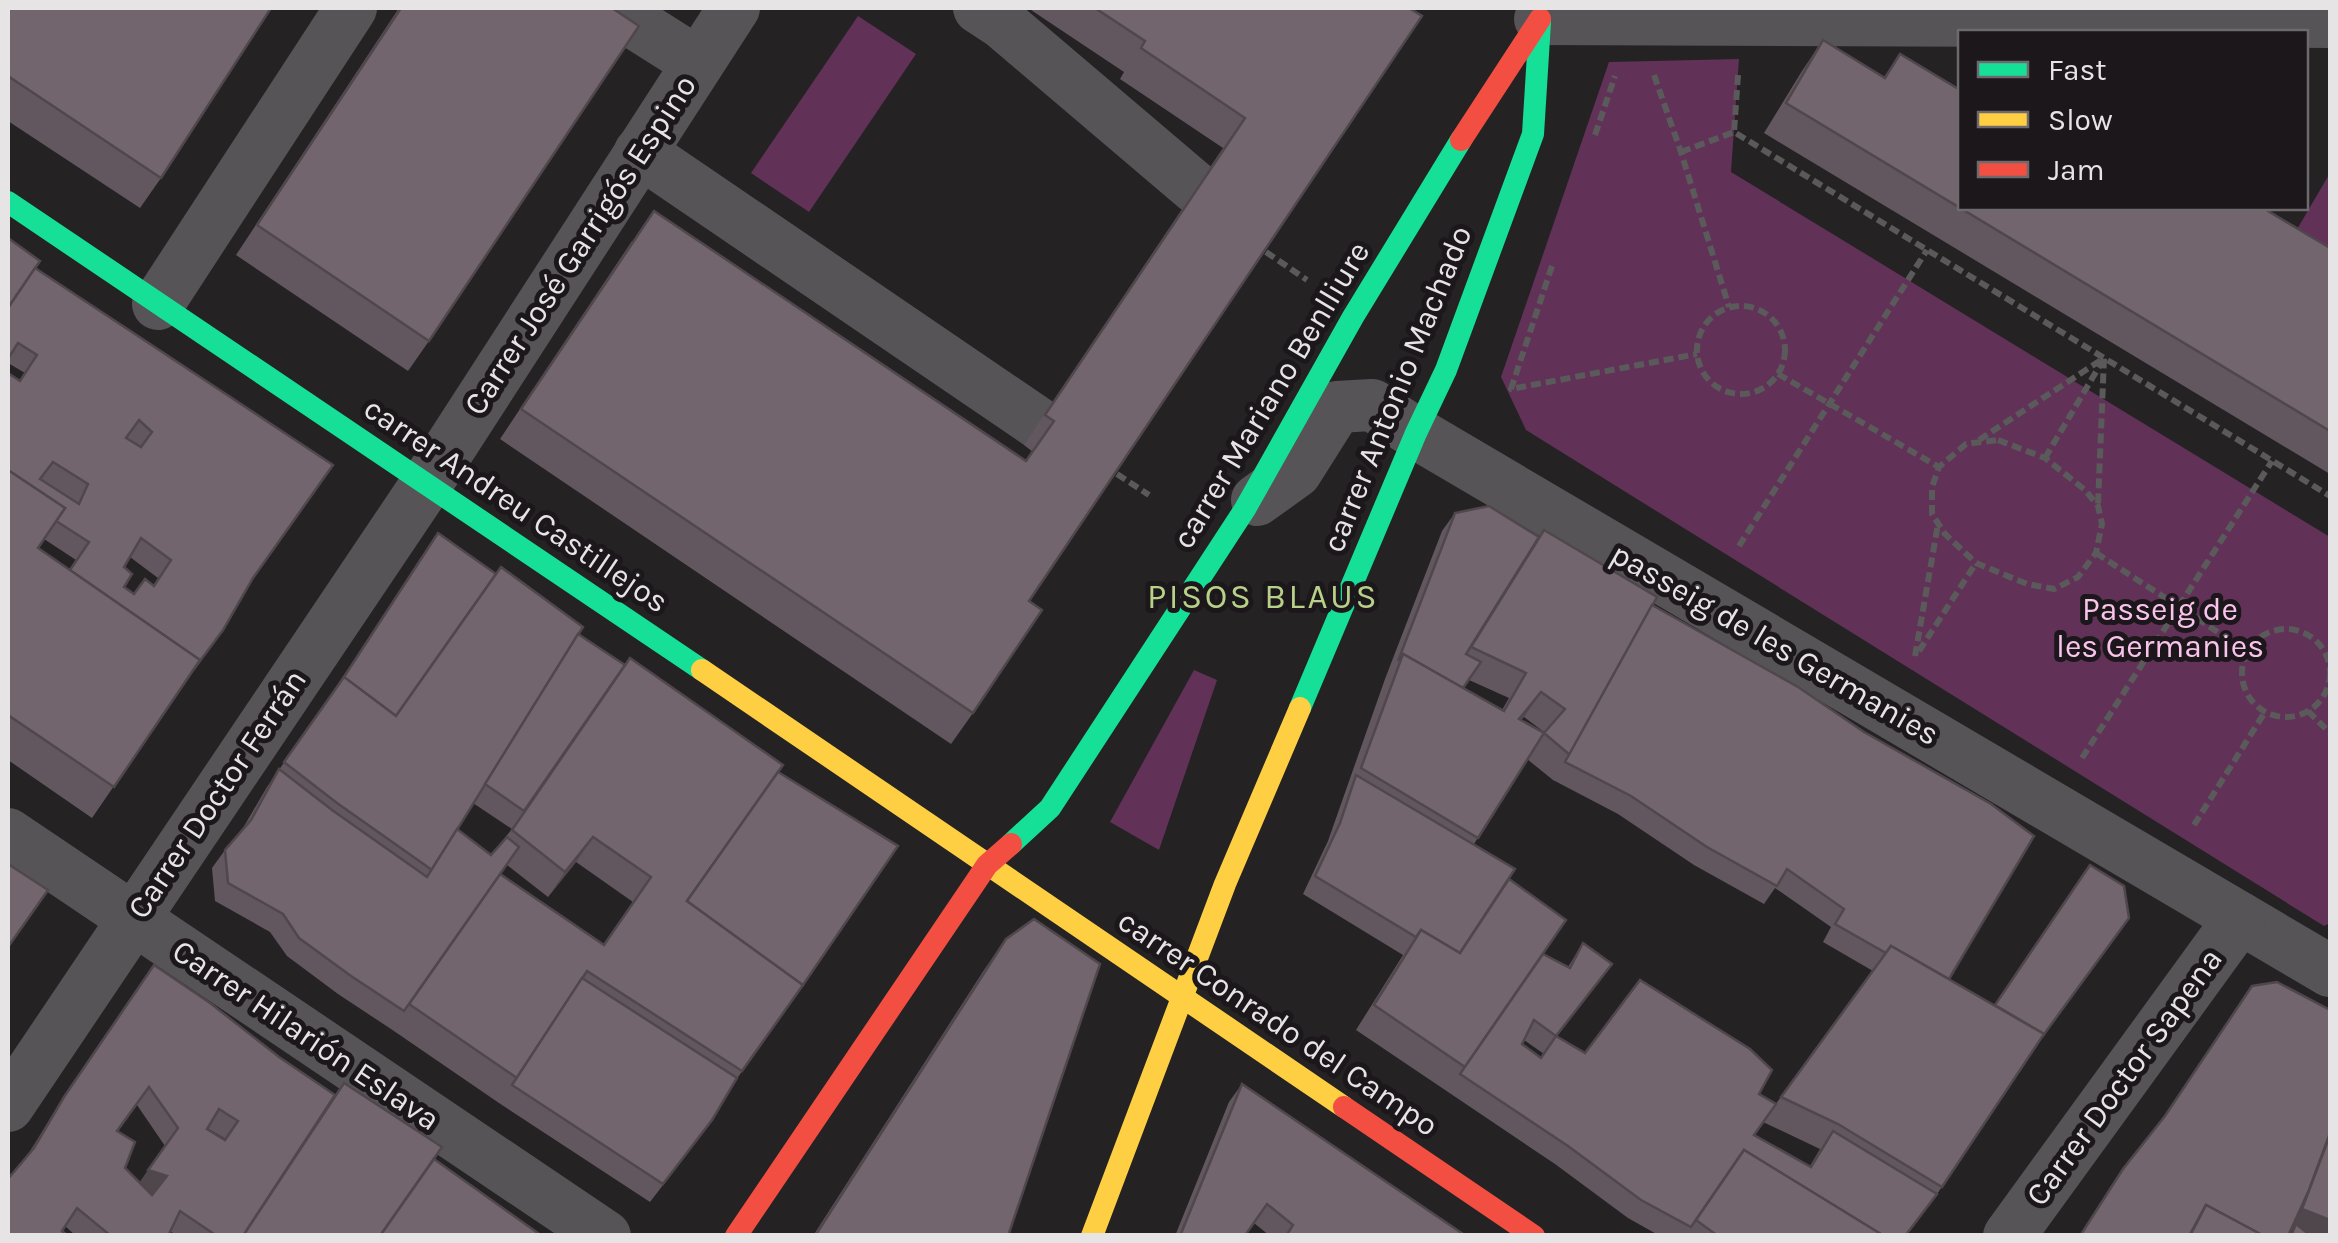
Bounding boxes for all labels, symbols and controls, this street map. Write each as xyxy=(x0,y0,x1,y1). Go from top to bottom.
legend xyxy=(1958,30,2308,210)
text: Fast xyxy=(2048,52,2107,88)
street label: Carrer José Garrigós Espino xyxy=(456,68,704,422)
text: Slow xyxy=(2048,102,2113,138)
text: Jam xyxy=(2048,152,2105,188)
street label: carrer Antonio Machado xyxy=(1315,220,1479,558)
street label: carrer Mariano Benlliure xyxy=(1165,235,1377,555)
street label: carrer Andreu Castillejos xyxy=(357,389,675,621)
street label: passeig de les Germanies xyxy=(1604,535,1946,753)
district label: PISOS BLAUS xyxy=(1147,576,1379,617)
park label: Passeig de les Germanies xyxy=(2056,591,2264,665)
street label: Carrer Doctor Ferrán xyxy=(120,663,314,925)
street label: carrer Conrado del Campo xyxy=(1111,902,1445,1144)
street label: Carrer Hilarión Eslava xyxy=(165,932,447,1138)
street label: Carrer Doctor Sapena xyxy=(2018,941,2230,1213)

